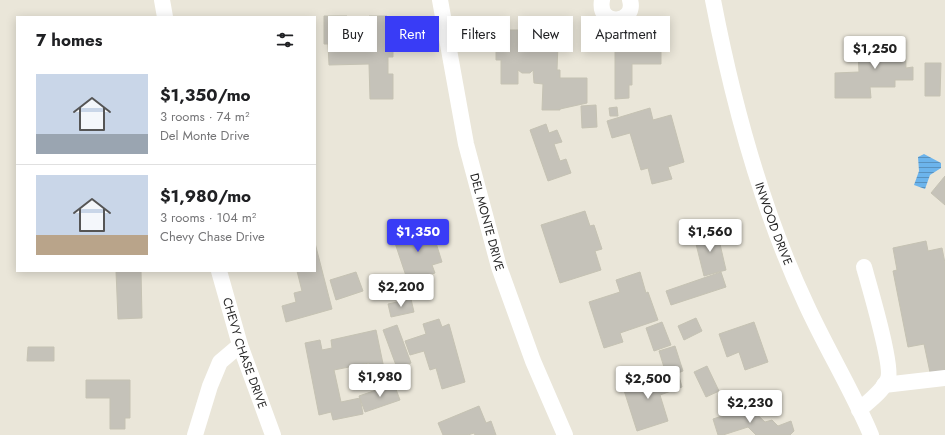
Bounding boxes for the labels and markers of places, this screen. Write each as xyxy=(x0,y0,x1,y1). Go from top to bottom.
pin: $1,250 xyxy=(842,36,908,70)
pin: $1,350 xyxy=(385,219,451,253)
pin: $1,560 xyxy=(677,219,743,253)
pin: $2,200 xyxy=(368,274,434,308)
pin: $1,980 xyxy=(347,364,413,398)
pin: $2,500 xyxy=(615,366,681,400)
pin: $2,230 xyxy=(717,390,783,424)

